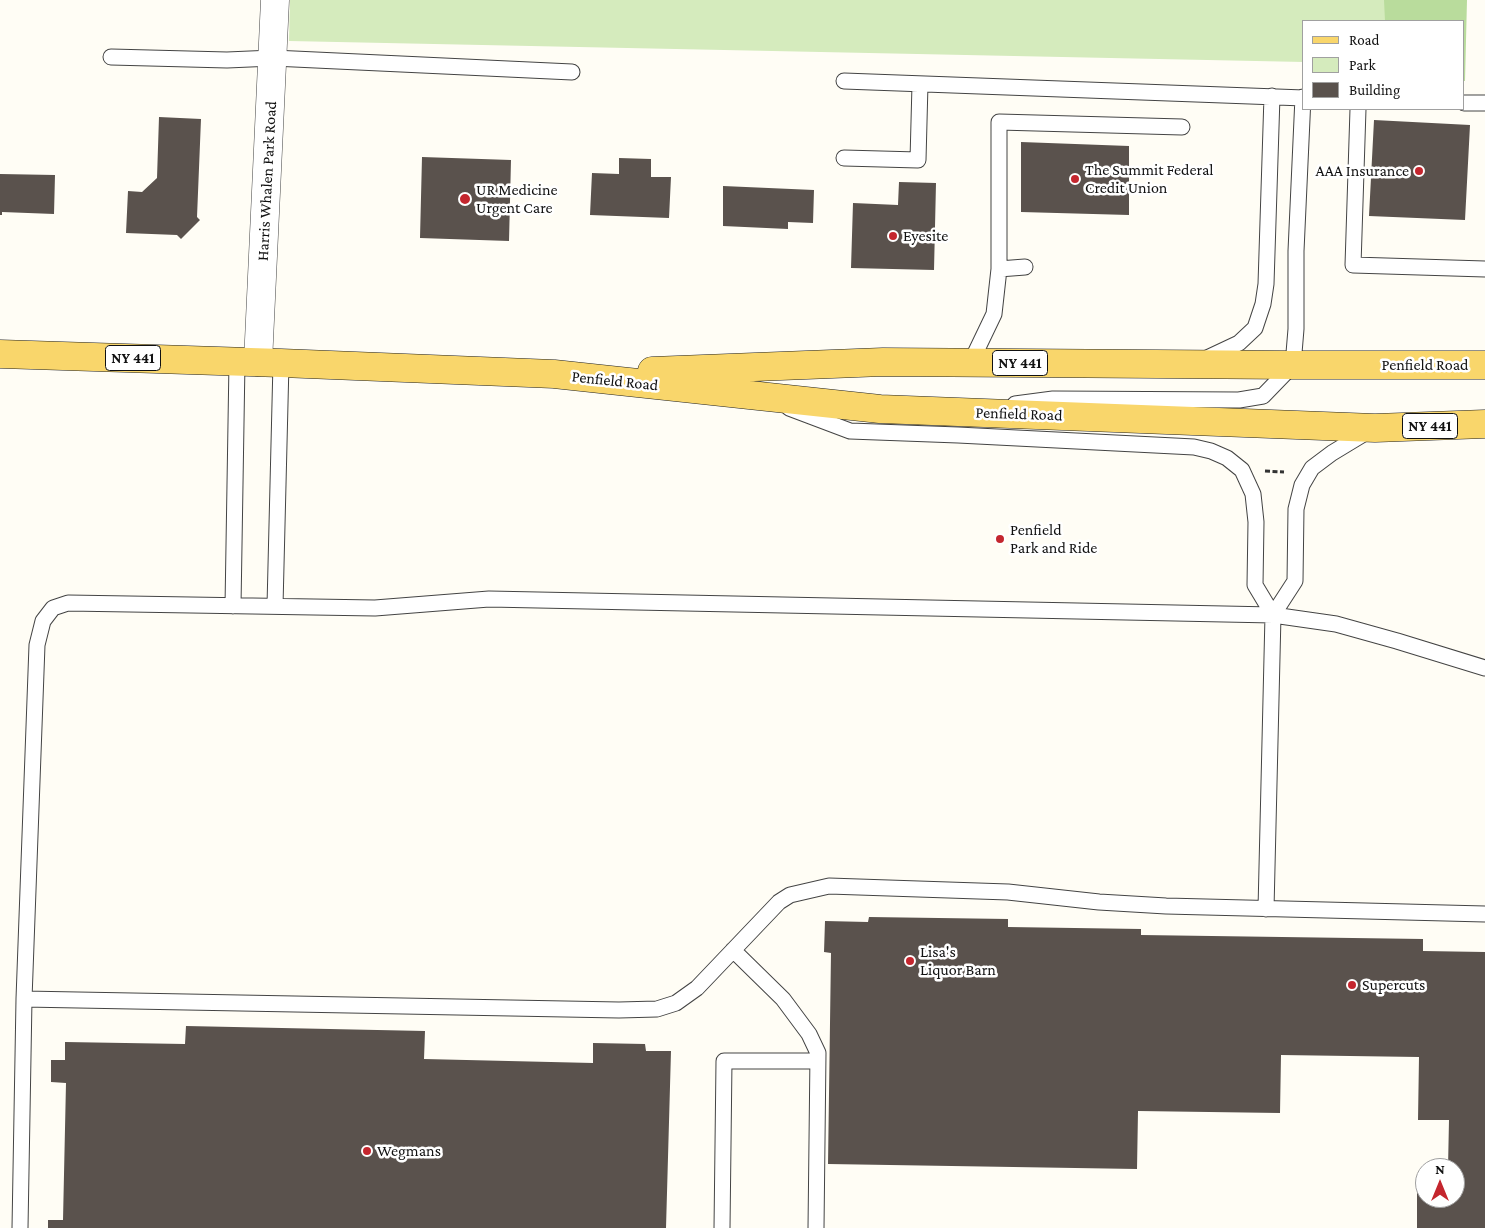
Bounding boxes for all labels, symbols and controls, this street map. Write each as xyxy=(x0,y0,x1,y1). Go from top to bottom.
legend xyxy=(1302,20,1465,110)
text: Road xyxy=(1349,32,1379,48)
text: Park xyxy=(1349,57,1376,73)
text: Building xyxy=(1349,82,1400,98)
street label: Harris Whalen Park Road xyxy=(253,101,281,261)
place label: The Summit Federal Credit Union xyxy=(1085,160,1214,198)
place label: AAA Insurance xyxy=(1316,161,1409,181)
marker: AAA Insurance xyxy=(1413,165,1425,177)
marker: The Summit Federal Credit Union xyxy=(1069,173,1081,185)
place label: UR Medicine Urgent Care xyxy=(476,180,558,218)
marker: UR Medicine Urgent Care xyxy=(458,192,472,206)
place label: Eyesite xyxy=(903,226,948,246)
marker: Eyesite xyxy=(887,230,899,242)
road number: NY 441 xyxy=(106,346,160,370)
road number: NY 441 xyxy=(992,350,1048,376)
street label: Penfield Road xyxy=(1382,355,1468,375)
street label: Penfield Road xyxy=(571,367,659,395)
street label: Penfield Road xyxy=(975,403,1063,425)
road number: NY 441 xyxy=(1402,414,1458,438)
place label: Penfield Park and Ride xyxy=(1010,520,1097,558)
marker: Penfield Park and Ride xyxy=(994,533,1006,545)
place label: Lisa's Liquor Barn xyxy=(920,942,996,980)
marker: Lisa's Liquor Barn xyxy=(904,955,916,967)
place label: Supercuts xyxy=(1362,975,1425,995)
marker: Supercuts xyxy=(1346,979,1358,991)
place label: Wegmans xyxy=(377,1141,441,1161)
marker: Wegmans xyxy=(361,1145,373,1157)
north arrow xyxy=(1415,1158,1465,1208)
text: N xyxy=(1435,1161,1445,1177)

